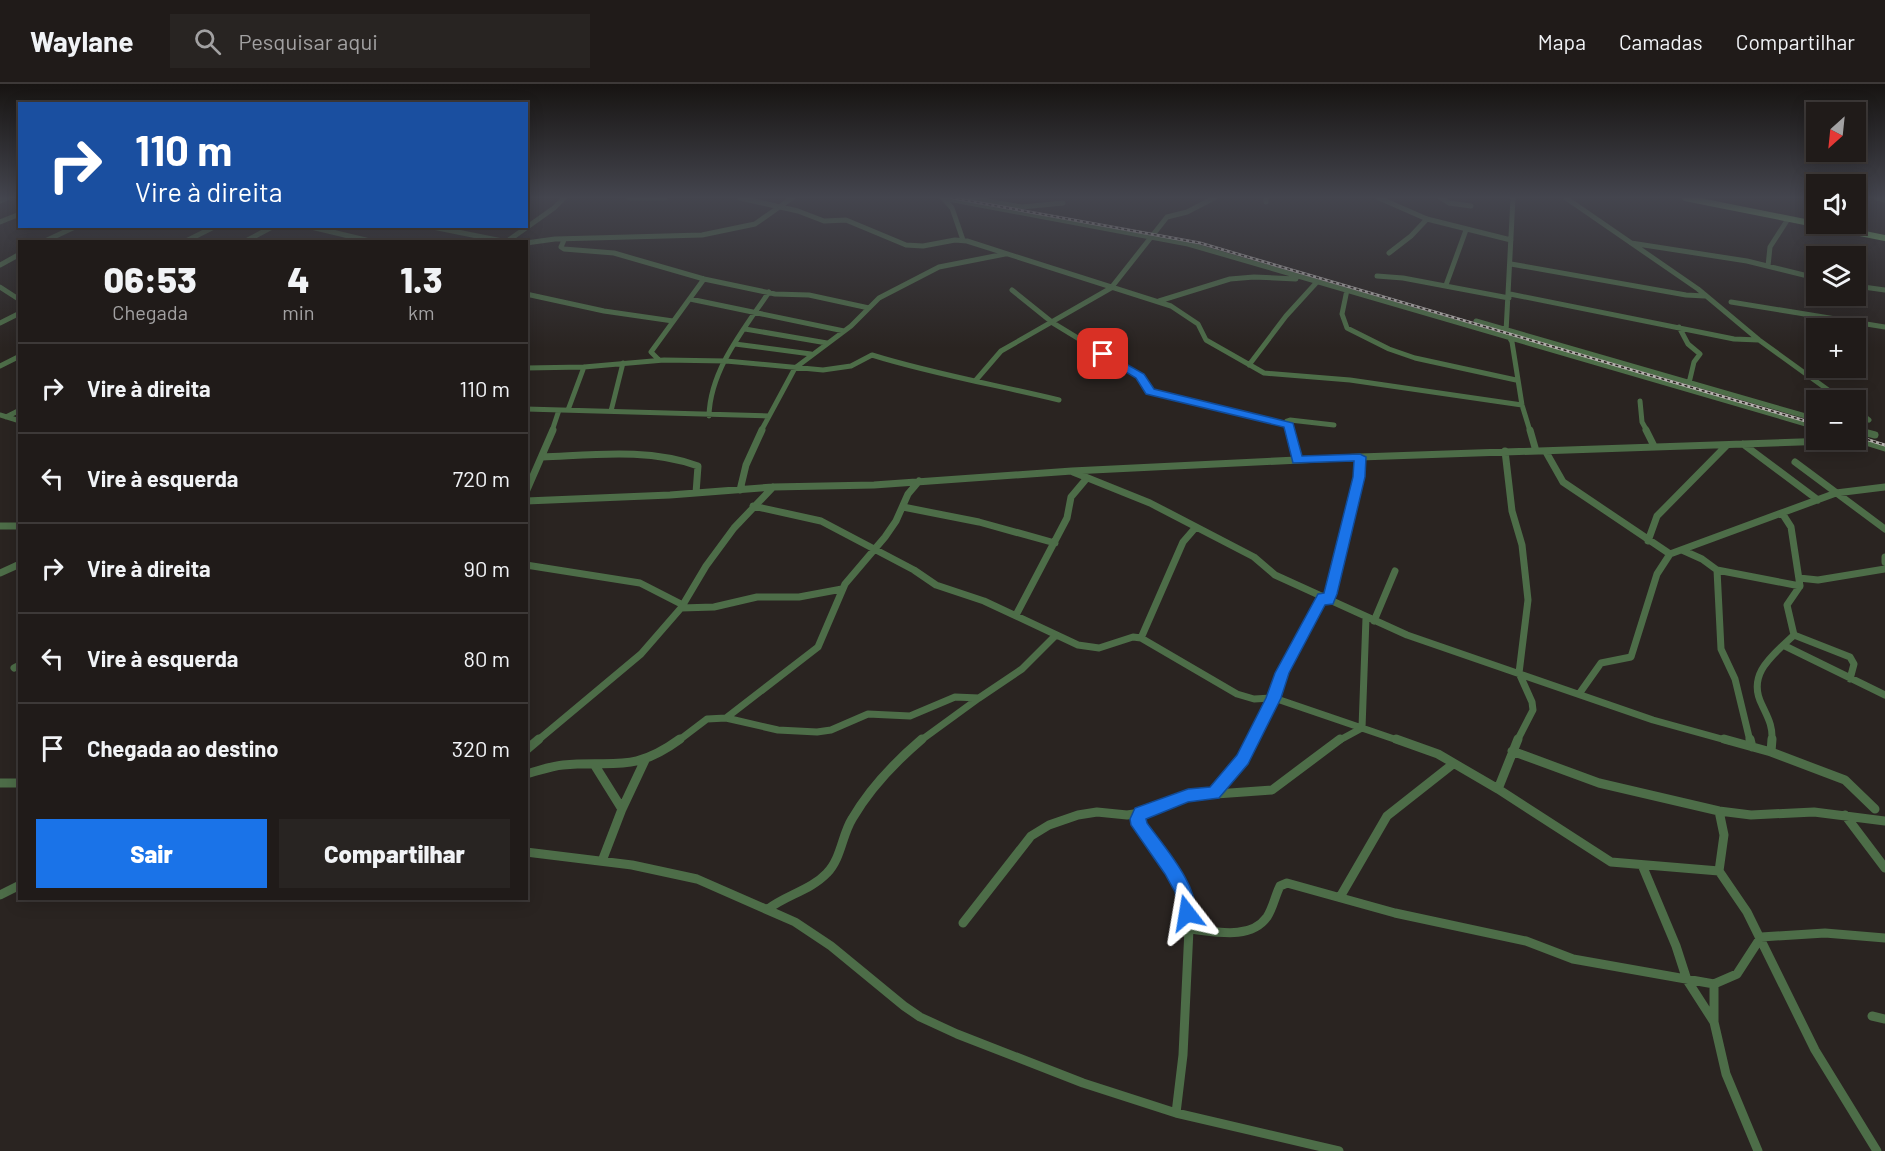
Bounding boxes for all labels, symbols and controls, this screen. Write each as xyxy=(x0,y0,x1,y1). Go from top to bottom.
search box xyxy=(170,14,590,68)
text: Waylane xyxy=(30,24,134,58)
icon: search xyxy=(191,25,224,58)
text: Pesquisar aqui xyxy=(239,28,378,54)
text: Mapa xyxy=(1538,29,1586,54)
text: Camadas xyxy=(1619,29,1703,54)
text: Compartilhar xyxy=(1736,29,1855,54)
north arrow xyxy=(1806,102,1866,162)
map controls xyxy=(1806,102,1866,450)
text: 110 m xyxy=(135,124,232,174)
icon: right xyxy=(36,126,114,204)
button: sound xyxy=(1806,174,1866,234)
text: Vire à direita xyxy=(135,175,283,207)
button: layers xyxy=(1806,246,1866,306)
text: 06:53 xyxy=(104,257,197,300)
text: 4 xyxy=(287,257,310,300)
text: 1.3 xyxy=(400,257,442,300)
text: Chegada xyxy=(112,300,188,324)
text: min xyxy=(282,300,315,324)
text: km xyxy=(408,300,435,324)
button: + xyxy=(1806,318,1866,378)
pin xyxy=(1077,328,1128,379)
icon: arrive xyxy=(1086,337,1119,370)
icon: right xyxy=(36,372,69,405)
text: Vire à direita xyxy=(87,375,211,401)
text: 110 m xyxy=(460,375,510,401)
button: − xyxy=(1806,390,1866,450)
icon: left xyxy=(36,462,69,495)
text: Vire à esquerda xyxy=(87,465,238,491)
text: 720 m xyxy=(453,465,510,491)
icon: right xyxy=(36,552,69,585)
text: Vire à direita xyxy=(87,555,211,581)
text: 90 m xyxy=(464,555,510,581)
icon: left xyxy=(36,642,69,675)
text: Vire à esquerda xyxy=(87,645,238,671)
text: 80 m xyxy=(464,645,510,671)
icon: arrive xyxy=(36,732,69,765)
text: Chegada ao destino xyxy=(87,735,278,761)
text: 320 m xyxy=(452,735,510,761)
button: Sair xyxy=(36,819,267,888)
button: Compartilhar xyxy=(279,819,510,888)
position arrow xyxy=(1155,881,1219,945)

